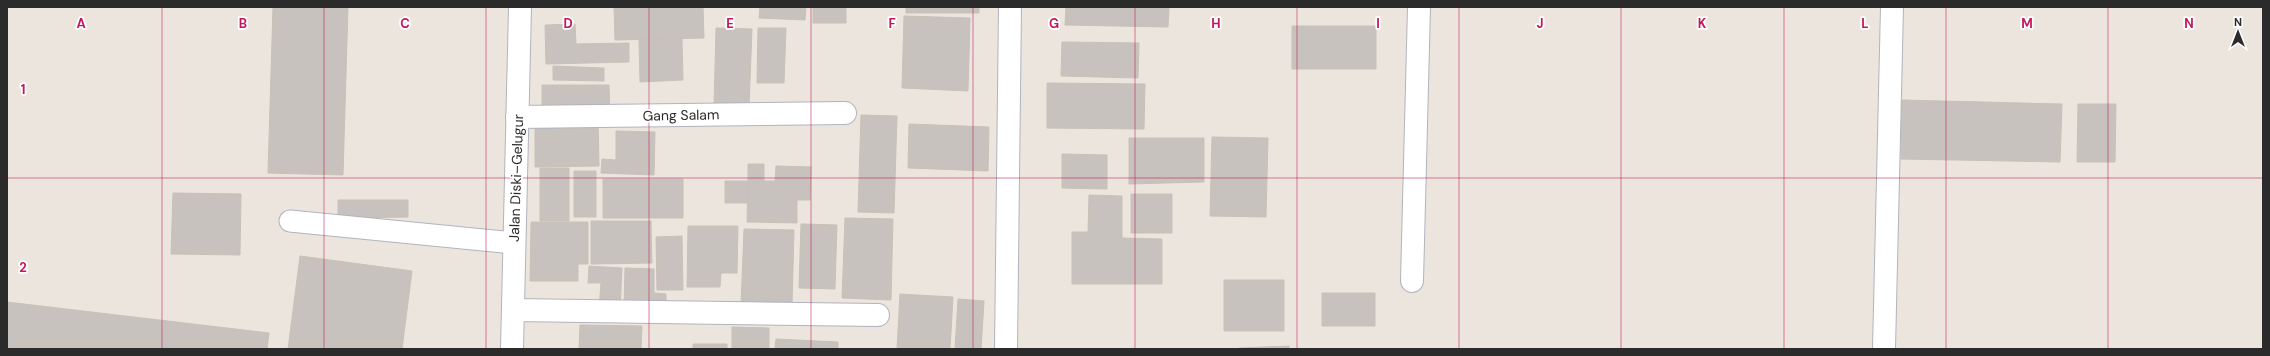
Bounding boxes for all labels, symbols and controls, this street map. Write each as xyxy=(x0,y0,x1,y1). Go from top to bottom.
north arrow xyxy=(2218,12,2258,52)
text: A xyxy=(76,15,86,32)
text: B xyxy=(239,15,247,32)
text: C xyxy=(400,15,410,32)
text: D xyxy=(563,15,573,32)
text: E xyxy=(726,15,734,32)
text: F xyxy=(888,15,896,32)
text: G xyxy=(1049,15,1059,32)
text: H xyxy=(1211,15,1221,32)
text: I xyxy=(1376,15,1380,32)
text: J xyxy=(1536,15,1544,32)
text: K xyxy=(1698,15,1707,32)
text: L xyxy=(1861,15,1869,32)
text: M xyxy=(2021,15,2033,32)
text: N xyxy=(2184,15,2194,32)
text: N xyxy=(2234,15,2242,29)
text: 1 xyxy=(21,81,25,98)
street label: Gang Salam xyxy=(642,105,720,125)
street label: Jalan Diski–Gelugur xyxy=(505,114,527,242)
text: 2 xyxy=(19,259,27,276)

